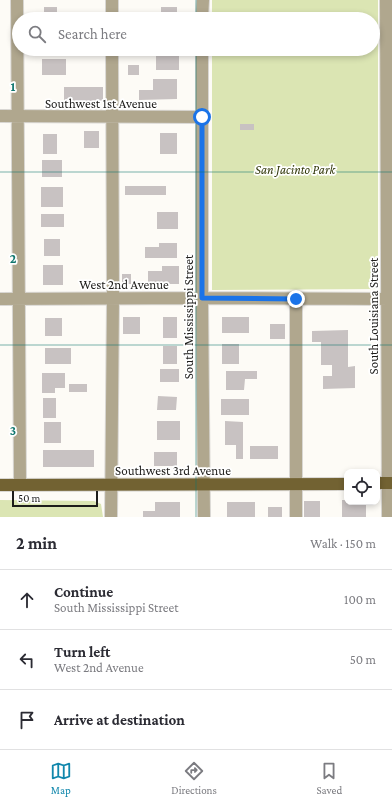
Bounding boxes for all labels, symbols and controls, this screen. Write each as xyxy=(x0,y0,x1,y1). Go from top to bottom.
search box xyxy=(12,12,380,56)
icon: search xyxy=(26,23,48,45)
text: Search here xyxy=(58,26,127,42)
text: 1 xyxy=(11,79,16,94)
street label: Southwest 1st Avenue xyxy=(45,96,157,111)
route start xyxy=(193,108,211,126)
park label: San Jacinto Park xyxy=(255,162,336,177)
text: 2 xyxy=(10,251,17,266)
street label: South Mississippi Street xyxy=(181,254,196,379)
street label: South Louisiana Street xyxy=(366,257,381,374)
street label: West 2nd Avenue xyxy=(79,277,169,292)
route end xyxy=(287,290,305,308)
text: 3 xyxy=(10,423,16,438)
street label: Southwest 3rd Avenue xyxy=(115,463,231,478)
map controls xyxy=(344,469,380,505)
button: locate xyxy=(344,469,380,505)
scale bar xyxy=(12,489,98,508)
text: 50 m xyxy=(18,492,40,504)
text: 2 min xyxy=(16,534,57,553)
text: Walk · 150 m xyxy=(310,536,376,551)
text: Continue xyxy=(54,584,113,600)
icon: ahead xyxy=(16,589,38,611)
text: 100 m xyxy=(344,592,376,607)
text: South Mississippi Street xyxy=(54,600,179,615)
text: Turn left xyxy=(54,644,110,660)
icon: left xyxy=(16,649,38,671)
text: 50 m xyxy=(350,652,376,667)
text: West 2nd Avenue xyxy=(54,660,144,675)
icon: arrive xyxy=(16,709,38,731)
text: Arrive at destination xyxy=(54,712,185,728)
tab: Map xyxy=(50,760,72,796)
tab: Directions xyxy=(171,760,217,796)
tab: Saved xyxy=(316,760,342,796)

